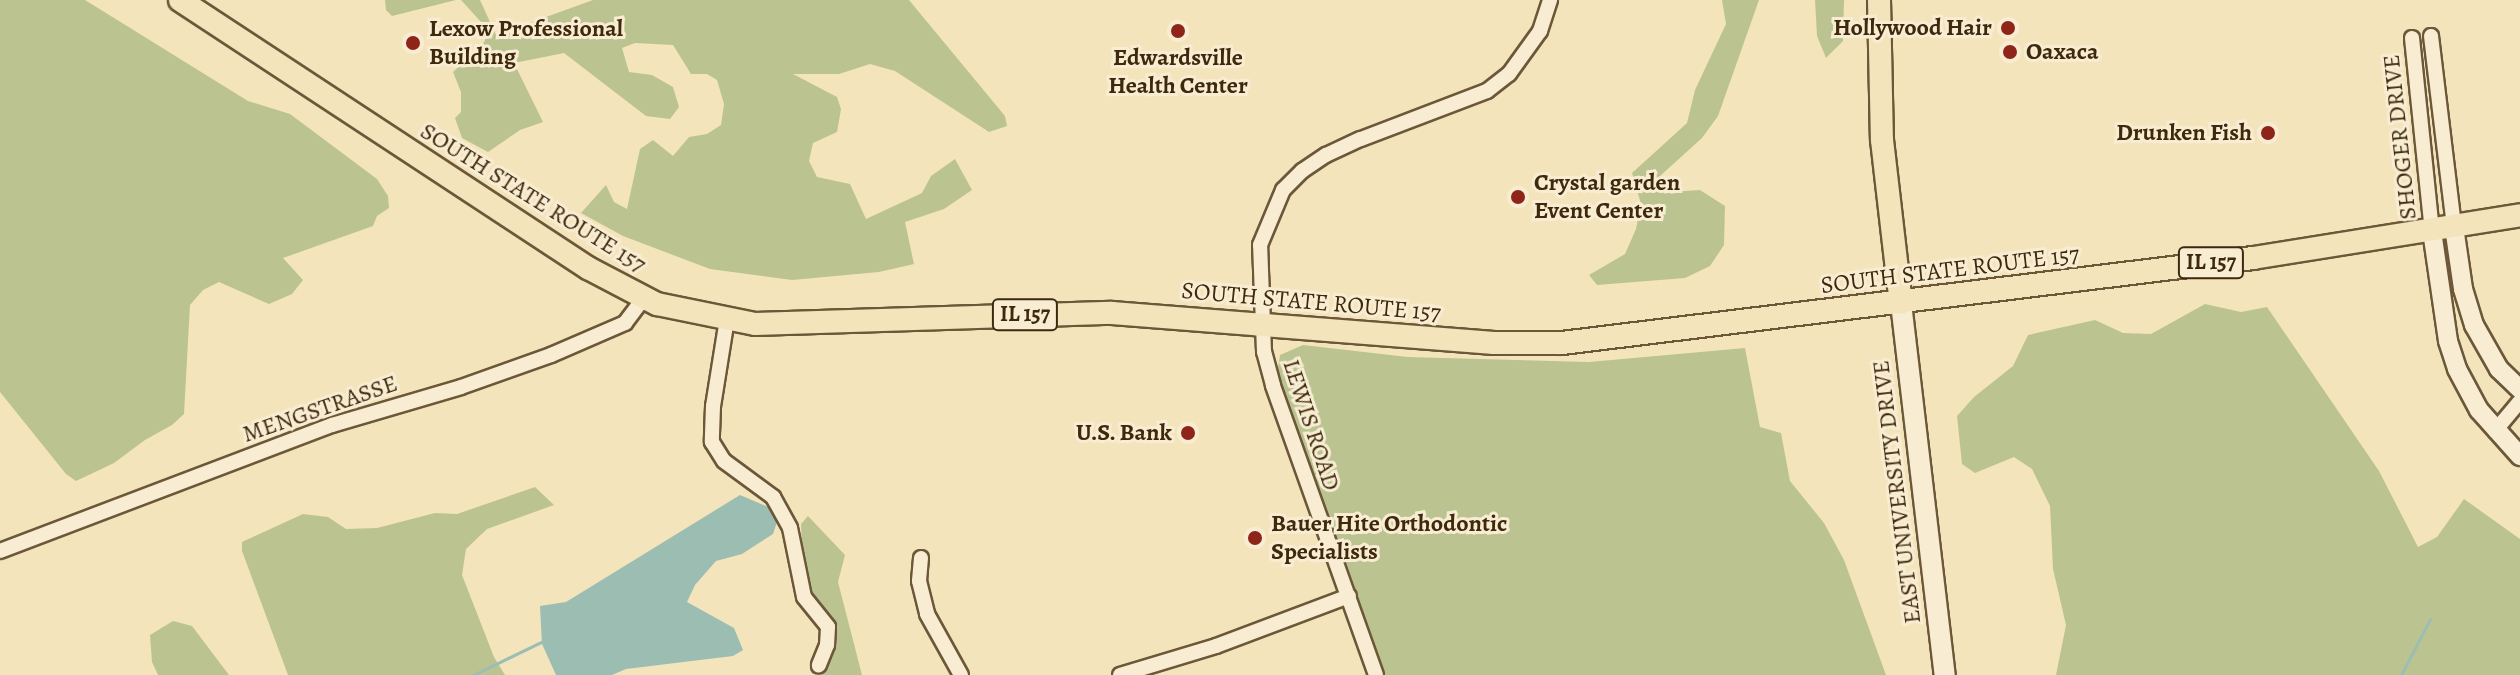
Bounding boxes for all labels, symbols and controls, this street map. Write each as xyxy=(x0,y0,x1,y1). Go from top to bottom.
place label: Hollywood Hair xyxy=(1833,14,1992,42)
place label: Lexow Professional Building xyxy=(429,15,623,71)
marker: Hollywood Hair xyxy=(1999,19,2017,37)
marker: Edwardsville Health Center xyxy=(1169,22,1187,40)
marker: Lexow Professional Building xyxy=(404,34,422,52)
place label: Oaxaca xyxy=(2026,38,2099,66)
marker: Oaxaca xyxy=(2001,43,2019,61)
place label: Edwardsville Health Center xyxy=(1108,44,1248,100)
street label: SHOGER DRIVE xyxy=(2377,53,2423,221)
street label: SOUTH STATE ROUTE 157 xyxy=(415,117,651,279)
place label: Drunken Fish xyxy=(2116,119,2252,147)
marker: Drunken Fish xyxy=(2259,124,2277,142)
place label: Crystal garden Event Center xyxy=(1534,169,1680,225)
marker: Crystal garden Event Center xyxy=(1509,188,1527,206)
street label: SOUTH STATE ROUTE 157 xyxy=(1819,240,2081,300)
road number: IL 157 xyxy=(2177,245,2245,281)
street label: SOUTH STATE ROUTE 157 xyxy=(1180,276,1442,328)
road number: IL 157 xyxy=(991,297,1059,333)
street label: LEWIS ROAD xyxy=(1276,356,1346,494)
street label: EAST UNIVERSITY DRIVE xyxy=(1867,359,1927,625)
street label: MENGSTRASSE xyxy=(239,369,401,449)
place label: U.S. Bank xyxy=(1076,419,1172,447)
marker: U.S. Bank xyxy=(1179,424,1197,442)
place label: Bauer Hite Orthodontic Specialists xyxy=(1271,510,1507,566)
marker: Bauer Hite Orthodontic Specialists xyxy=(1246,529,1264,547)

